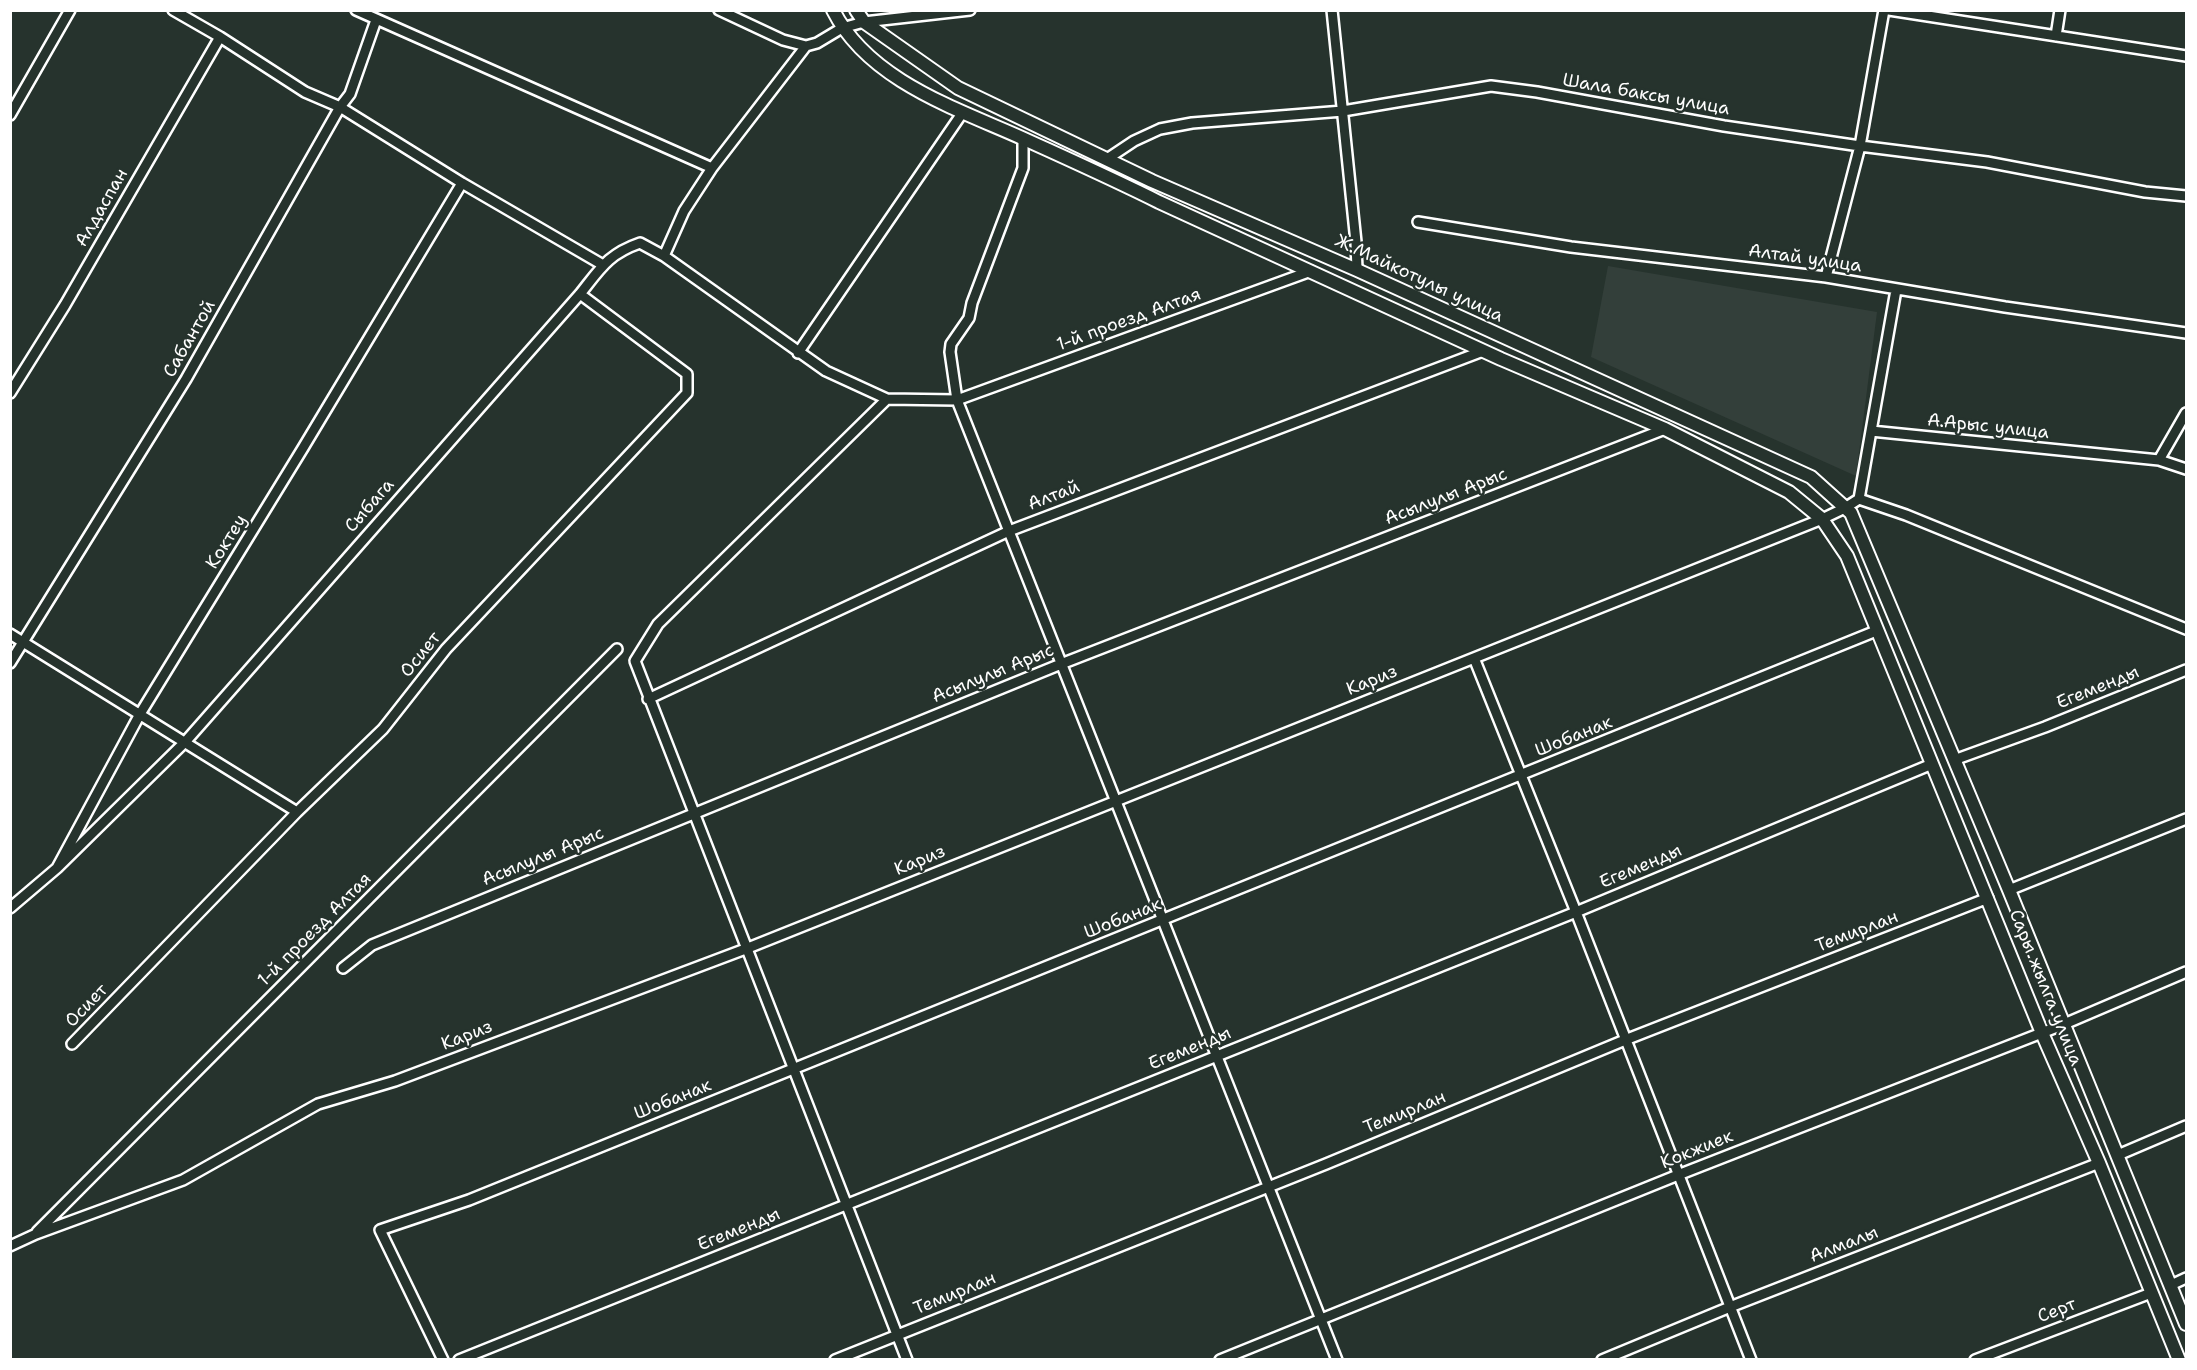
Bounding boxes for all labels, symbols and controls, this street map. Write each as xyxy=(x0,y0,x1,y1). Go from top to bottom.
street label: Шала баксы улица xyxy=(1561,70,1731,120)
street label: Алдаспан xyxy=(71,165,133,251)
street label: Ж.Майкотулы улица xyxy=(1331,231,1507,327)
street label: Алтай улица xyxy=(1747,240,1863,278)
street label: 1-й проезд Алтая xyxy=(1054,284,1204,356)
street label: Сабантой xyxy=(159,297,221,381)
street label: А.Арыс улица xyxy=(1926,410,2050,444)
street label: Асылулы Арыс xyxy=(1382,464,1510,530)
street label: Сыбага xyxy=(341,475,399,537)
street label: Алтай xyxy=(1025,476,1083,516)
street label: Коктеу xyxy=(202,511,252,573)
street label: Осиет xyxy=(396,628,446,682)
street label: Асылулы Арыс xyxy=(929,640,1057,708)
street label: Кариз xyxy=(1343,661,1401,701)
street label: Егеменды xyxy=(2054,662,2142,714)
street label: Шобанак xyxy=(1532,712,1616,762)
street label: Асылулы Арыс xyxy=(479,823,607,891)
street label: Егеменды xyxy=(1597,840,1685,894)
street label: Кариз xyxy=(891,841,949,881)
street label: 1-й проезд Алтая xyxy=(254,869,376,991)
street label: Шобанак xyxy=(1081,894,1165,944)
street label: Темирлан xyxy=(1813,906,1901,958)
street label: Сары жылга улица xyxy=(2004,907,2086,1069)
street label: Осиет xyxy=(61,980,113,1032)
street label: Кариз xyxy=(438,1016,496,1056)
street label: Егеменды xyxy=(1146,1023,1234,1075)
street label: Шобанак xyxy=(631,1075,715,1125)
street label: Темирлан xyxy=(1361,1087,1449,1139)
street label: Кокжиек xyxy=(1658,1126,1736,1174)
street label: Егеменды xyxy=(695,1204,783,1256)
street label: Алмалы xyxy=(1807,1222,1881,1268)
street label: Темирлан xyxy=(911,1268,999,1320)
street label: Серт xyxy=(2035,1294,2079,1328)

